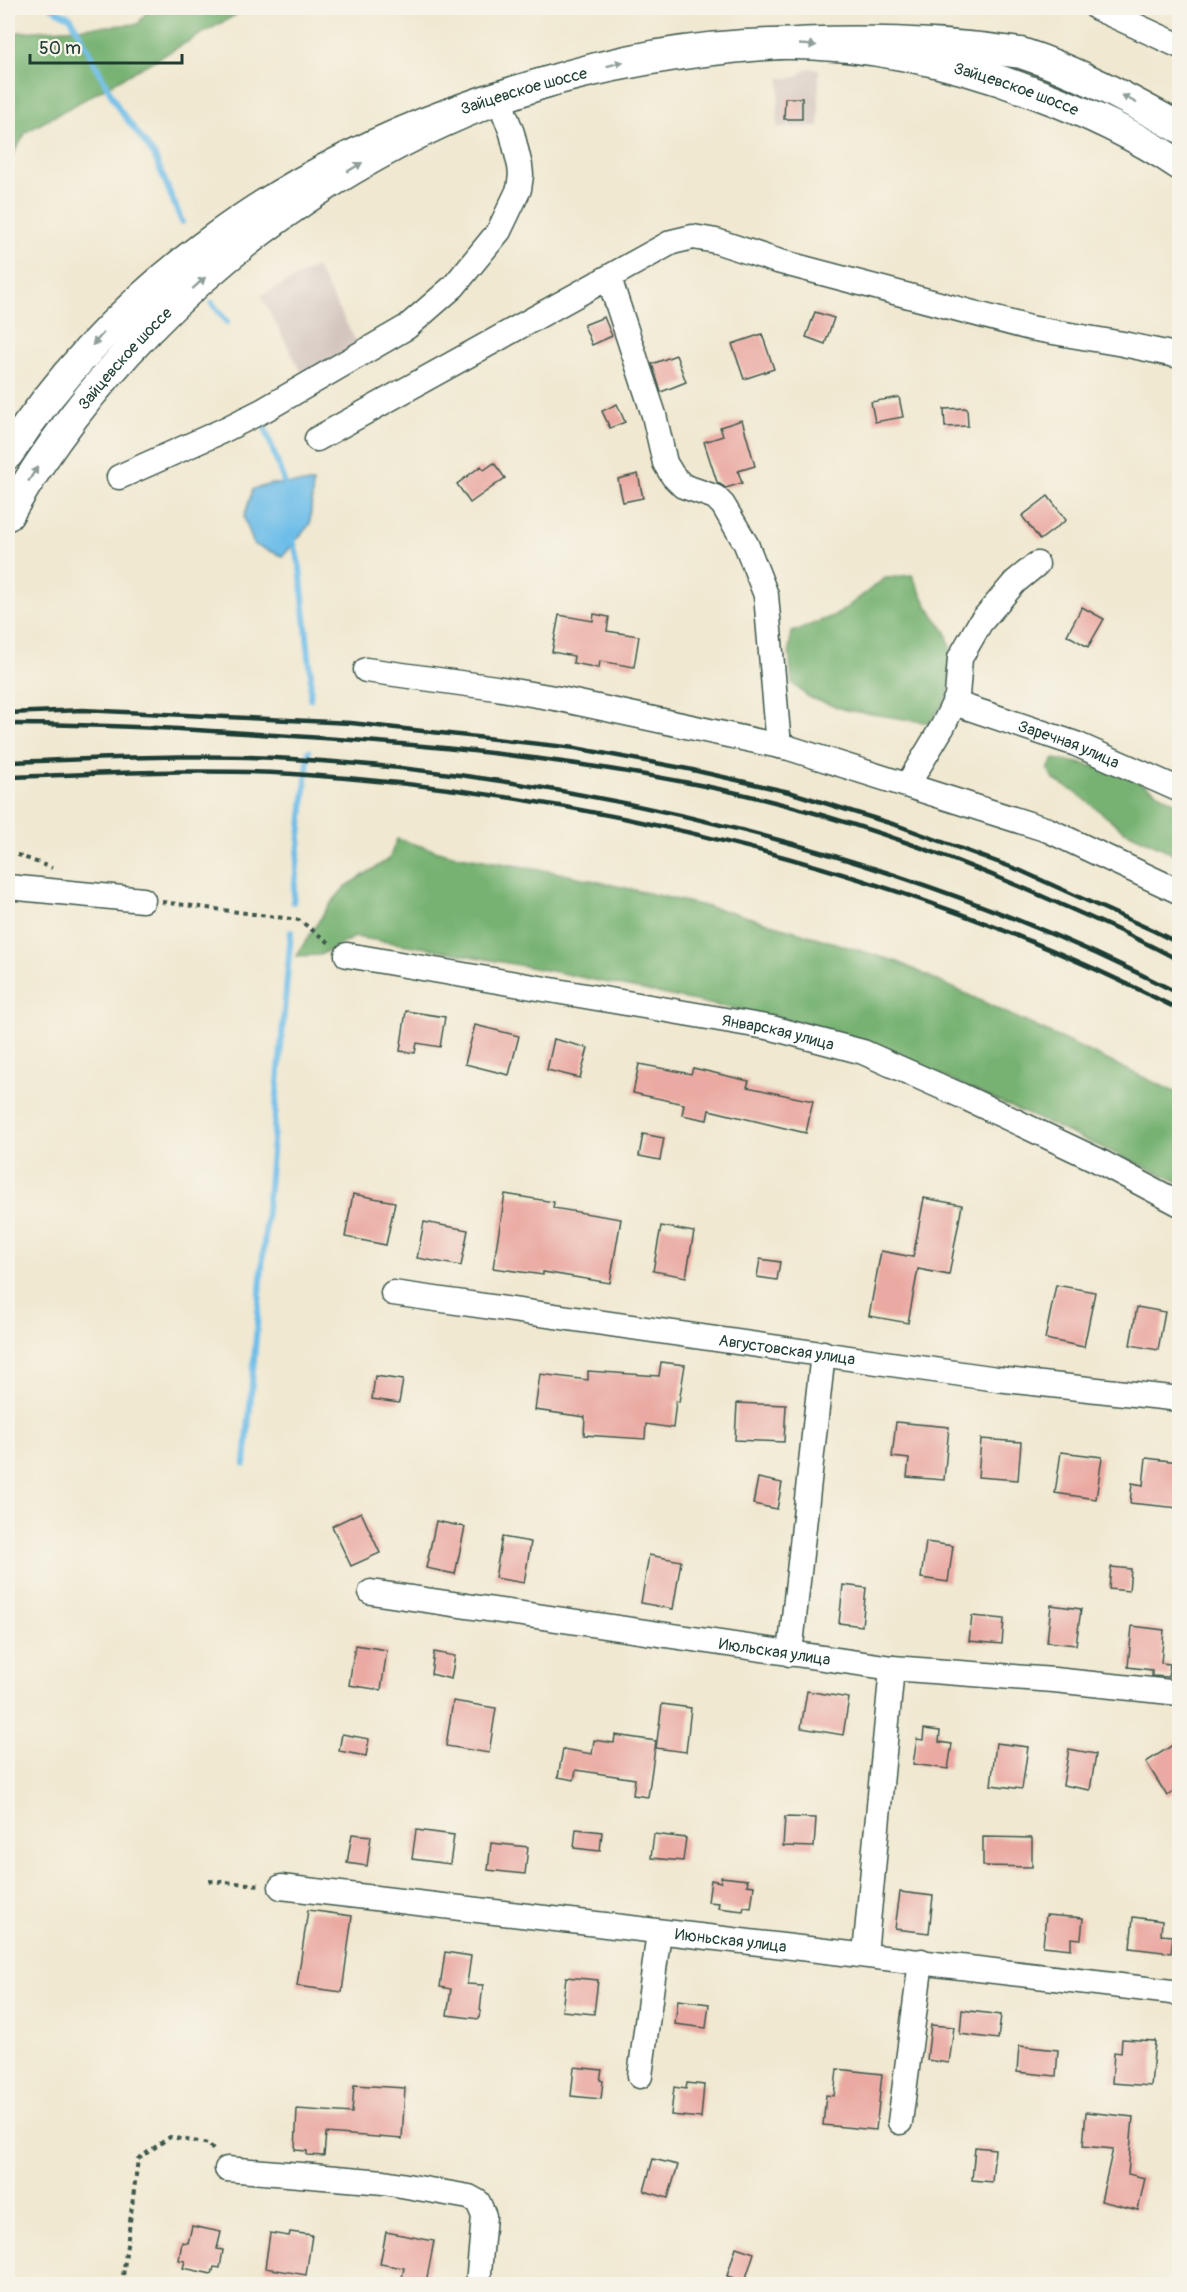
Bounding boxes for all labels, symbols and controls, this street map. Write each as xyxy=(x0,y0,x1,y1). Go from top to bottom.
scale bar xyxy=(30,27,182,65)
text: 50 m xyxy=(39,37,81,60)
one-way arrow xyxy=(799,40,818,49)
street label: Зайцевское шоссе xyxy=(952,58,1082,120)
one-way arrow xyxy=(606,59,624,68)
street label: Зайцевское шоссе xyxy=(458,63,589,119)
one-way arrow xyxy=(1120,94,1137,104)
one-way arrow xyxy=(347,161,363,172)
one-way arrow xyxy=(191,277,206,290)
street label: Зайцевское шоссе xyxy=(74,303,176,414)
one-way arrow xyxy=(92,331,105,346)
one-way arrow xyxy=(27,466,38,482)
street label: Заречная улица xyxy=(1015,716,1122,773)
street label: Январская улица xyxy=(720,1011,836,1055)
street label: Августовская улица xyxy=(717,1330,856,1370)
street label: Июльская улица xyxy=(717,1634,832,1670)
street label: Июньская улица xyxy=(674,1924,788,1957)

